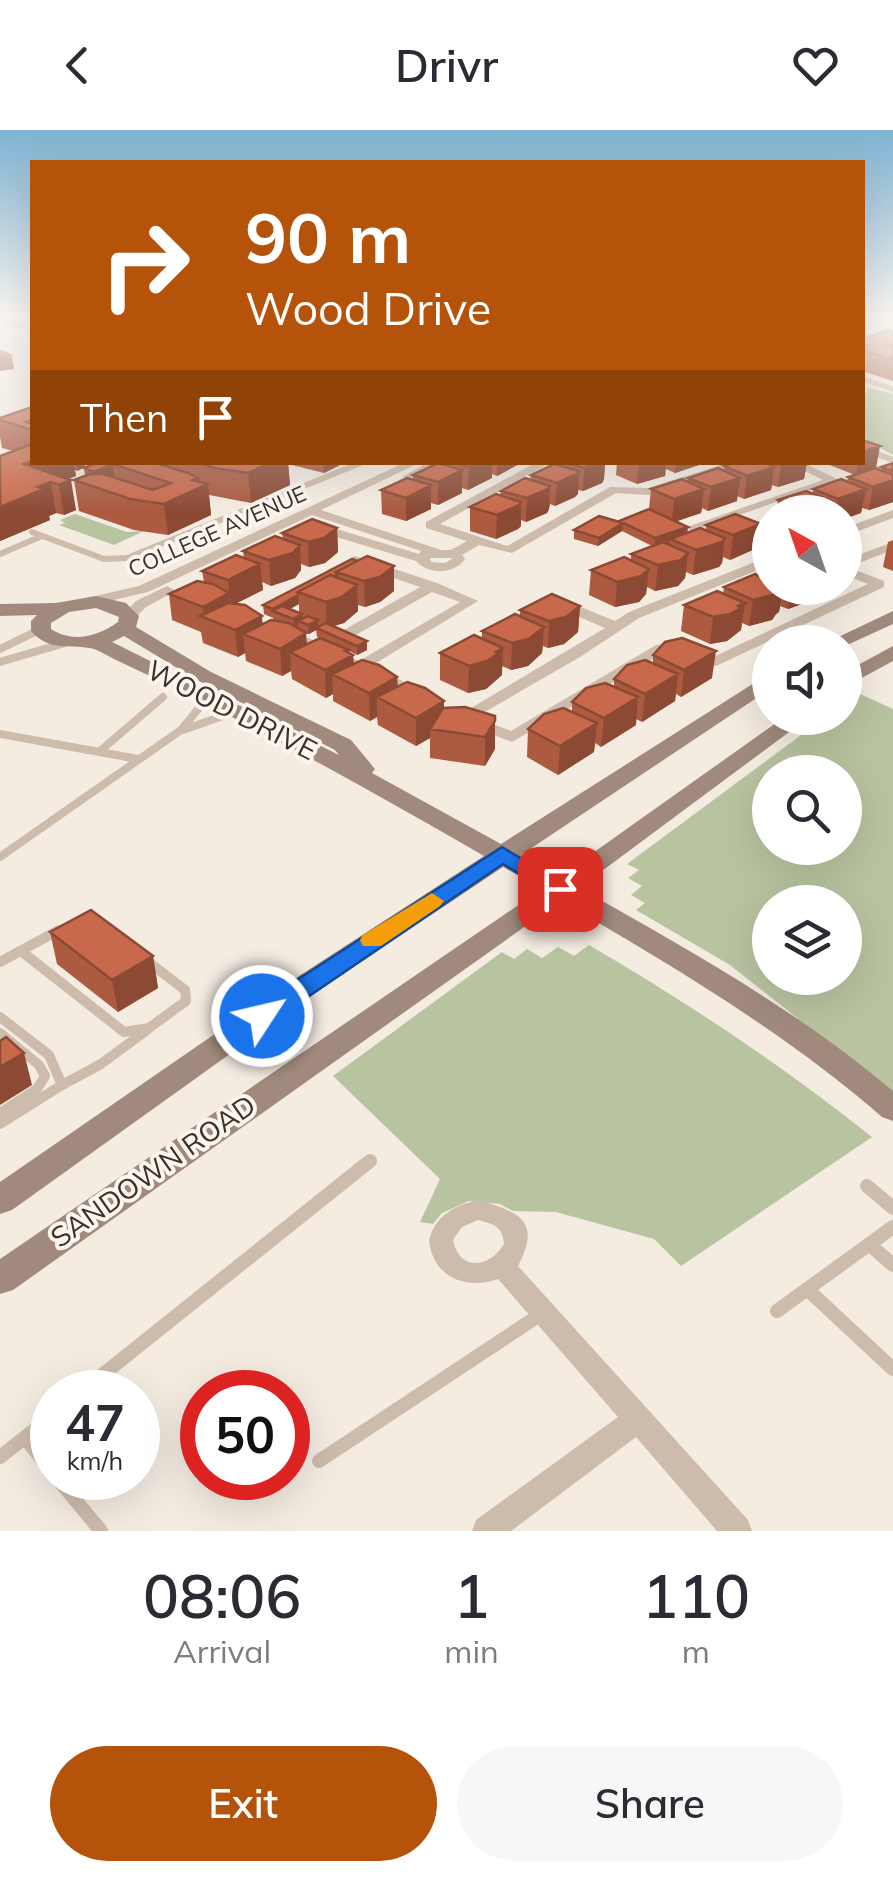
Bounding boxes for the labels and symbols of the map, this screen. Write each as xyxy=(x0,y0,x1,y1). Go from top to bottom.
street label: COLLEGE AVENUE xyxy=(124,479,310,583)
north arrow xyxy=(752,495,862,605)
street label: WOOD DRIVE xyxy=(142,652,323,767)
pin xyxy=(518,847,603,932)
position arrow xyxy=(210,964,314,1068)
street label: SANDOWN ROAD xyxy=(43,1087,262,1254)
speed limit sign: 50 xyxy=(180,1370,310,1500)

